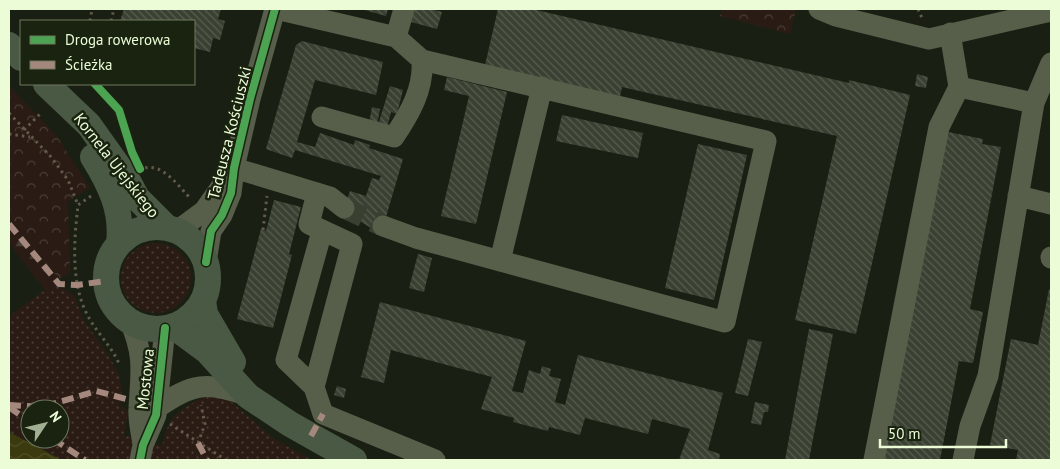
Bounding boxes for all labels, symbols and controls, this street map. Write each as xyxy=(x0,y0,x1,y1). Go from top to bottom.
legend xyxy=(20,20,195,85)
text: Droga rowerowa xyxy=(65,30,170,49)
text: Ścieżka xyxy=(65,55,113,74)
street label: Tadeusza Kościuszki xyxy=(203,64,255,202)
street label: Kornela Ujejskiego xyxy=(70,109,164,221)
street label: Mostowa xyxy=(132,347,158,411)
north arrow xyxy=(20,399,70,449)
text: N xyxy=(46,408,66,425)
scale bar xyxy=(880,416,1006,448)
text: 50 m xyxy=(888,424,921,443)

